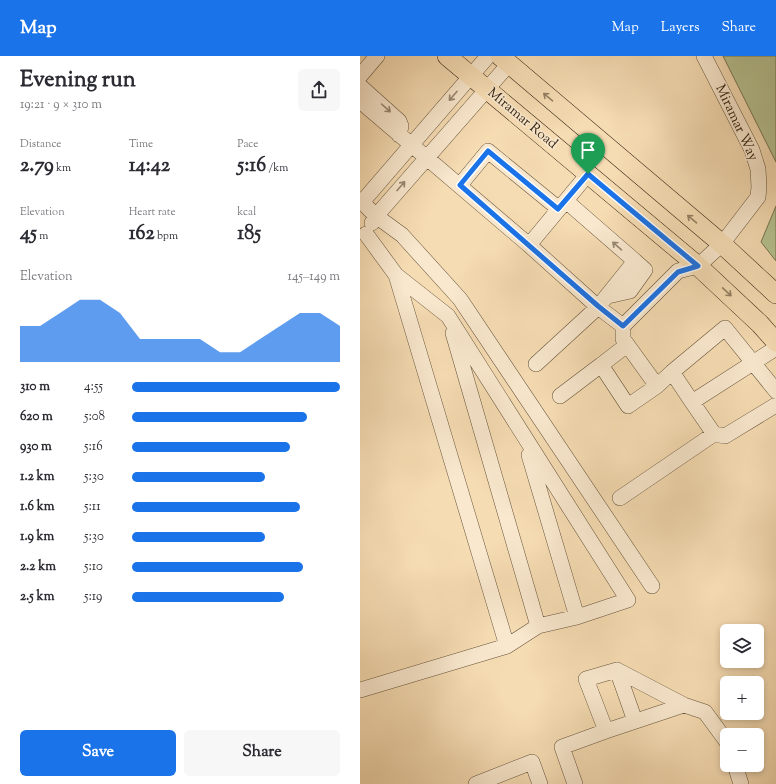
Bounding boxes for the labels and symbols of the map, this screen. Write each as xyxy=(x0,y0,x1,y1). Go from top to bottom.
street label: Miramar Way xyxy=(710,81,763,165)
street label: Miramar Road xyxy=(483,84,561,154)
one-way arrow xyxy=(449,91,458,101)
one-way arrow xyxy=(543,92,554,101)
one-way arrow xyxy=(381,103,391,112)
pin xyxy=(571,133,605,174)
one-way arrow xyxy=(397,181,406,192)
one-way arrow xyxy=(686,214,697,223)
one-way arrow xyxy=(612,241,622,250)
one-way arrow xyxy=(721,287,731,296)

